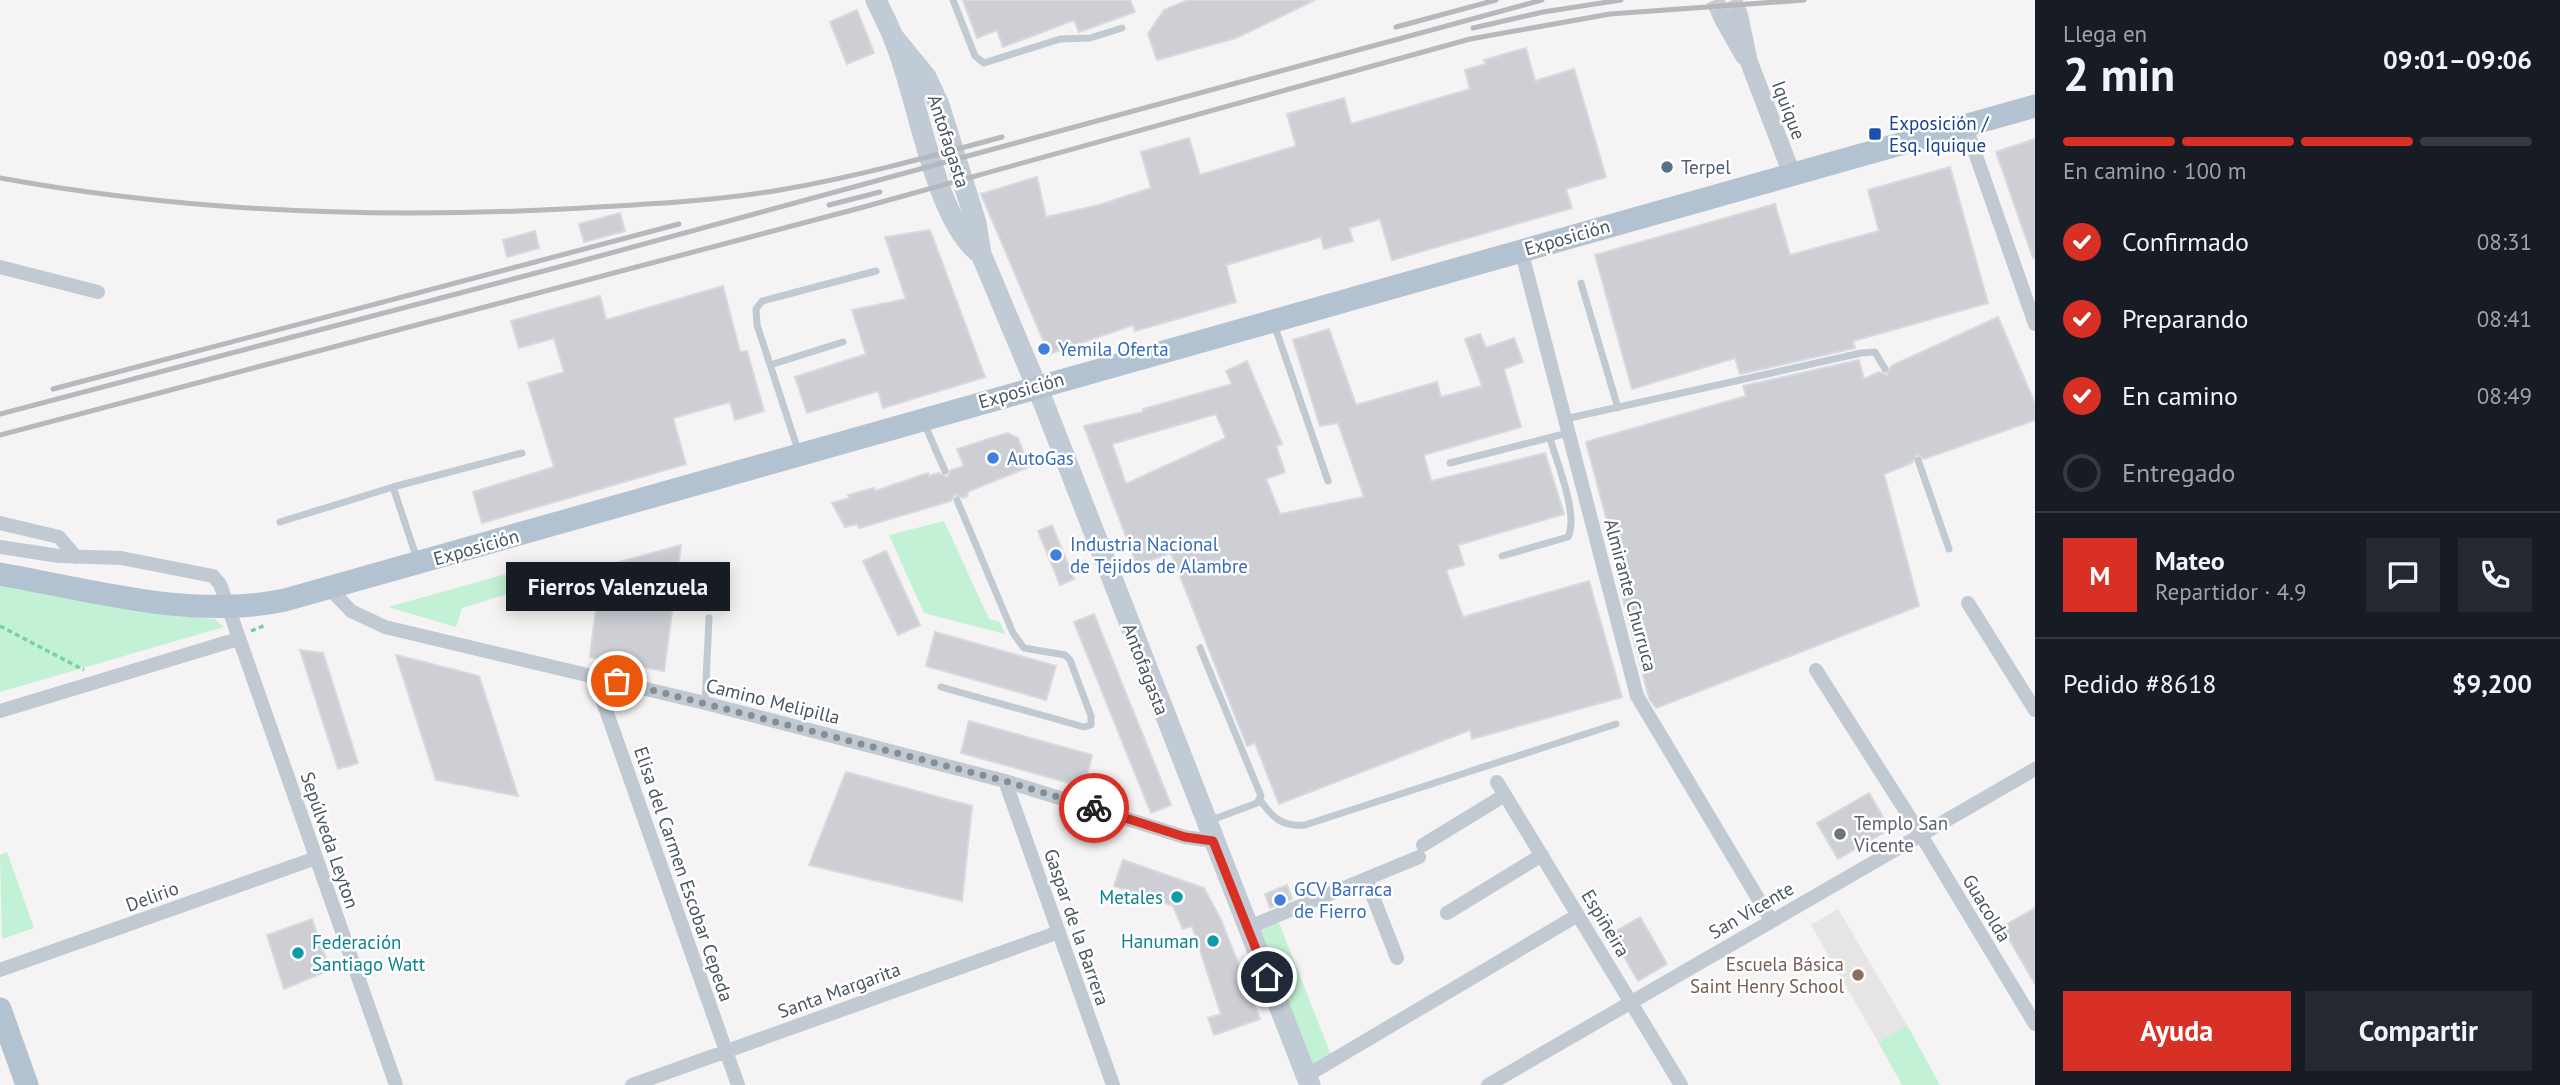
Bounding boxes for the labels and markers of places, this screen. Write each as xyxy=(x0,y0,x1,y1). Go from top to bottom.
place label: Exposición / Esq. Iquique xyxy=(1889,111,1990,157)
marker: Exposición / Esq. Iquique xyxy=(1867,126,1883,142)
place label: Terpel xyxy=(1681,155,1731,179)
marker: Terpel xyxy=(1659,159,1675,175)
place label: Yemila Oferta xyxy=(1058,337,1169,361)
marker: Yemila Oferta xyxy=(1036,341,1052,357)
place label: AutoGas xyxy=(1007,446,1074,470)
marker: AutoGas xyxy=(985,450,1001,466)
place label: Industria Nacional de Tejidos de Alambre xyxy=(1070,532,1248,578)
marker: Industria Nacional de Tejidos de Alambre xyxy=(1048,547,1064,563)
callout: Fierros Valenzuela xyxy=(505,562,729,611)
pin xyxy=(587,651,647,711)
place label: Templo San Vicente xyxy=(1853,811,1948,857)
marker: Templo San Vicente xyxy=(1832,826,1848,842)
place label: GCV Barraca de Fierro xyxy=(1294,877,1392,923)
place label: Metales xyxy=(1099,885,1163,909)
marker: Metales xyxy=(1169,889,1185,905)
marker: GCV Barraca de Fierro xyxy=(1272,892,1288,908)
place label: Hanuman xyxy=(1121,929,1199,953)
place label: Federación Santiago Watt xyxy=(312,930,426,976)
marker: Hanuman xyxy=(1205,933,1221,949)
marker: Federación Santiago Watt xyxy=(290,945,306,961)
pin xyxy=(1237,947,1297,1007)
place label: Escuela Básica Saint Henry School xyxy=(1690,952,1844,998)
marker: Escuela Básica Saint Henry School xyxy=(1850,967,1866,983)

